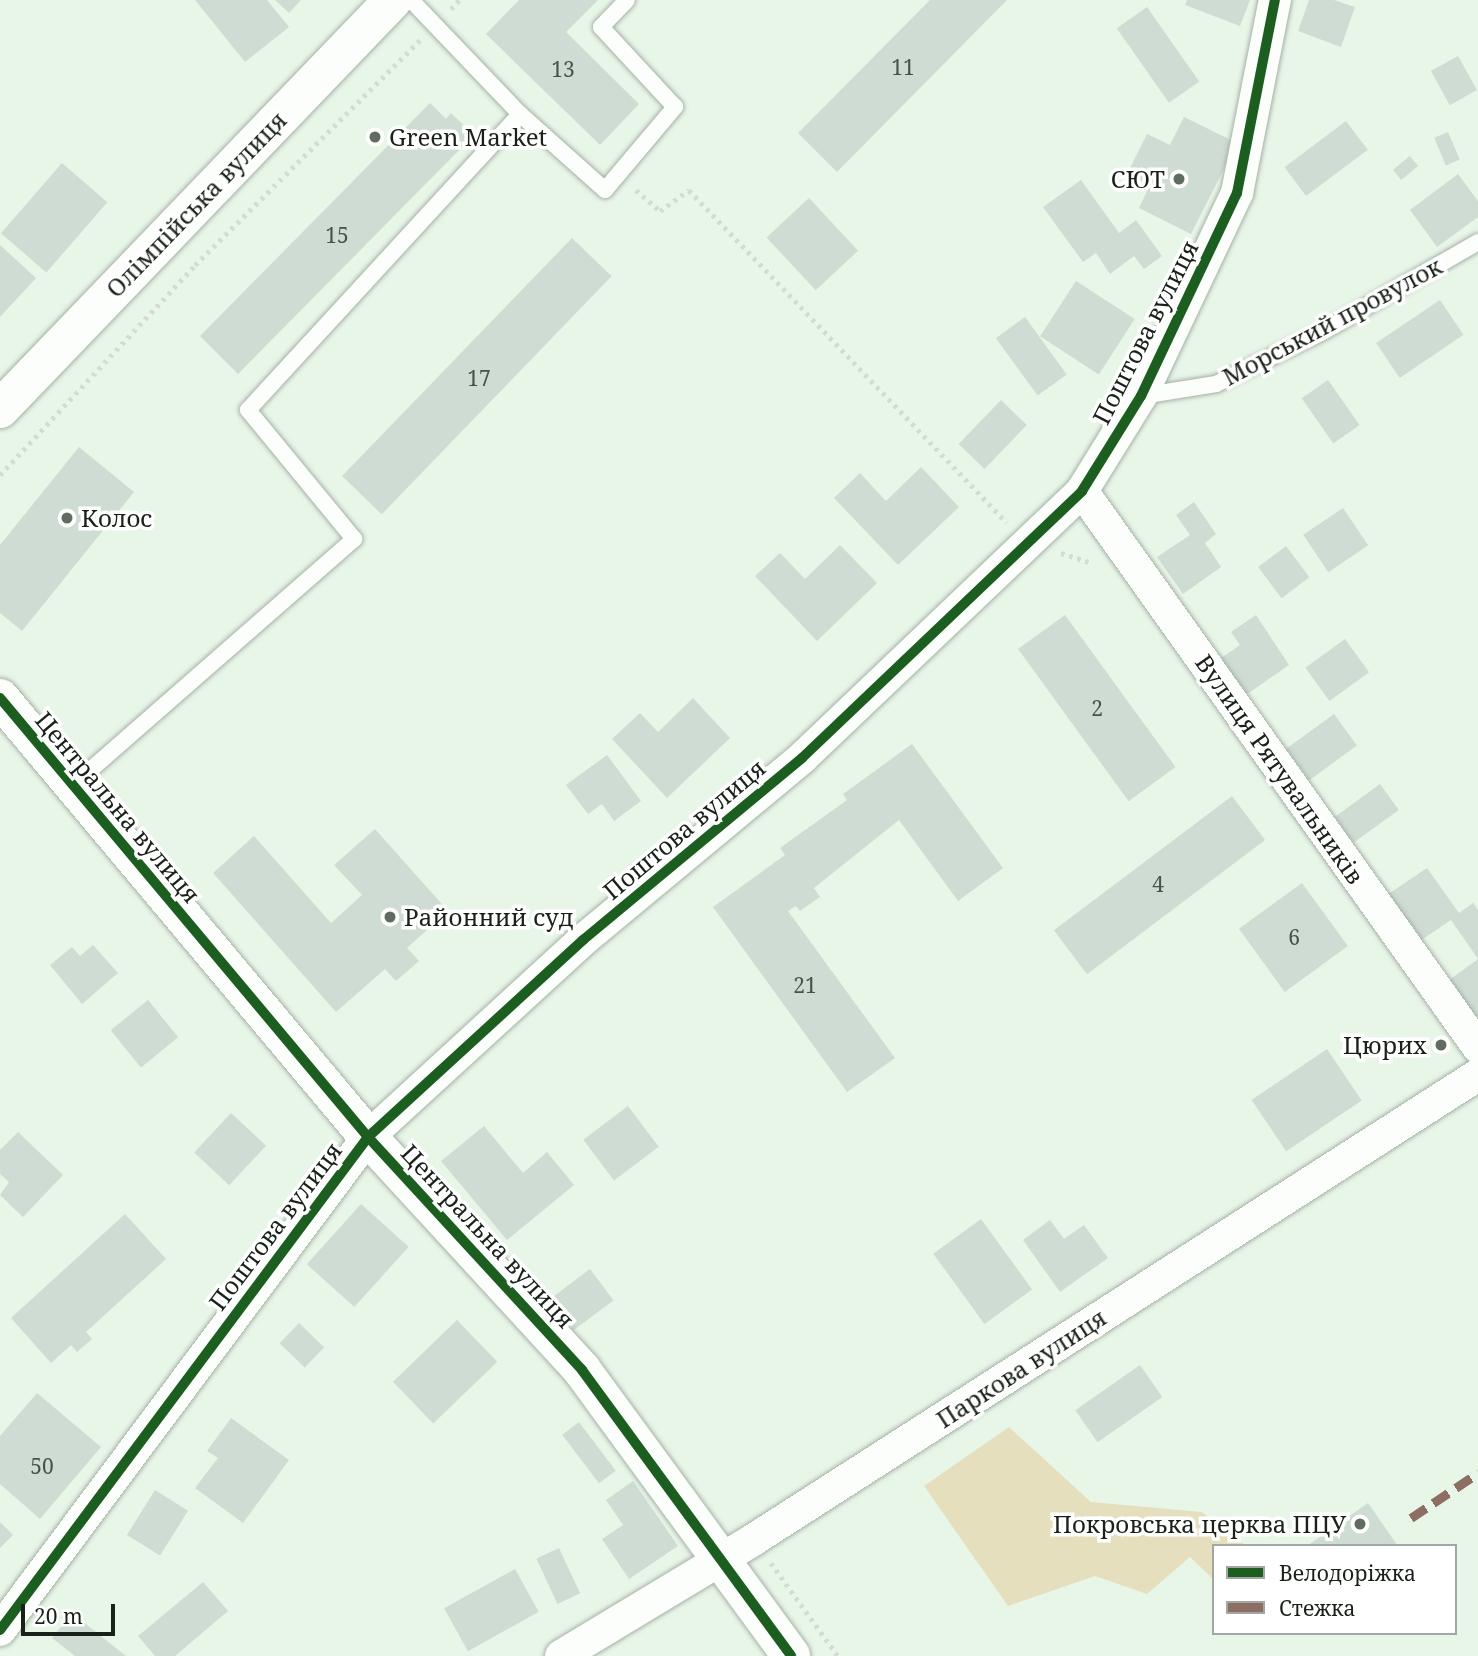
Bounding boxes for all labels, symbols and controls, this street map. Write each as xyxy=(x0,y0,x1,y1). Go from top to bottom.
house number: 11 xyxy=(891,54,915,80)
house number: 13 xyxy=(551,56,575,82)
street label: Олімпійська вулиця xyxy=(100,105,292,303)
place label: Green Market xyxy=(389,123,547,151)
marker: Green Market xyxy=(367,129,383,145)
place label: СЮТ xyxy=(1111,165,1165,193)
marker: СЮТ xyxy=(1171,171,1187,187)
house number: 15 xyxy=(325,222,349,248)
street label: Поштова вулиця xyxy=(1086,235,1204,429)
street label: Морський провулок xyxy=(1217,251,1447,391)
house number: 17 xyxy=(467,365,491,391)
place label: Колос xyxy=(81,504,152,532)
marker: Колос xyxy=(59,510,75,526)
street label: Вулиця Рятувальників xyxy=(1190,649,1370,889)
house number: 2 xyxy=(1091,695,1103,721)
street label: Центральна вулиця xyxy=(30,706,206,908)
street label: Поштова вулиця xyxy=(597,753,771,905)
house number: 4 xyxy=(1152,871,1164,897)
place label: Районний суд xyxy=(404,903,573,931)
marker: Районний суд xyxy=(382,909,398,925)
house number: 6 xyxy=(1288,924,1300,950)
house number: 21 xyxy=(793,972,817,998)
place label: Цюрих xyxy=(1343,1031,1427,1059)
marker: Цюрих xyxy=(1433,1037,1449,1053)
street label: Поштова вулиця xyxy=(203,1136,347,1316)
street label: Центральна вулиця xyxy=(395,1138,581,1334)
street label: Паркова вулиця xyxy=(931,1302,1111,1434)
house number: 50 xyxy=(30,1453,54,1479)
place label: Покровська церква ПЦУ xyxy=(1053,1510,1346,1538)
marker: Покровська церква ПЦУ xyxy=(1352,1516,1368,1532)
legend xyxy=(1212,1544,1457,1635)
text: Велодоріжка xyxy=(1279,1559,1416,1587)
scale bar xyxy=(24,1590,119,1634)
text: Стежка xyxy=(1279,1594,1355,1622)
text: 20 m xyxy=(34,1602,83,1630)

